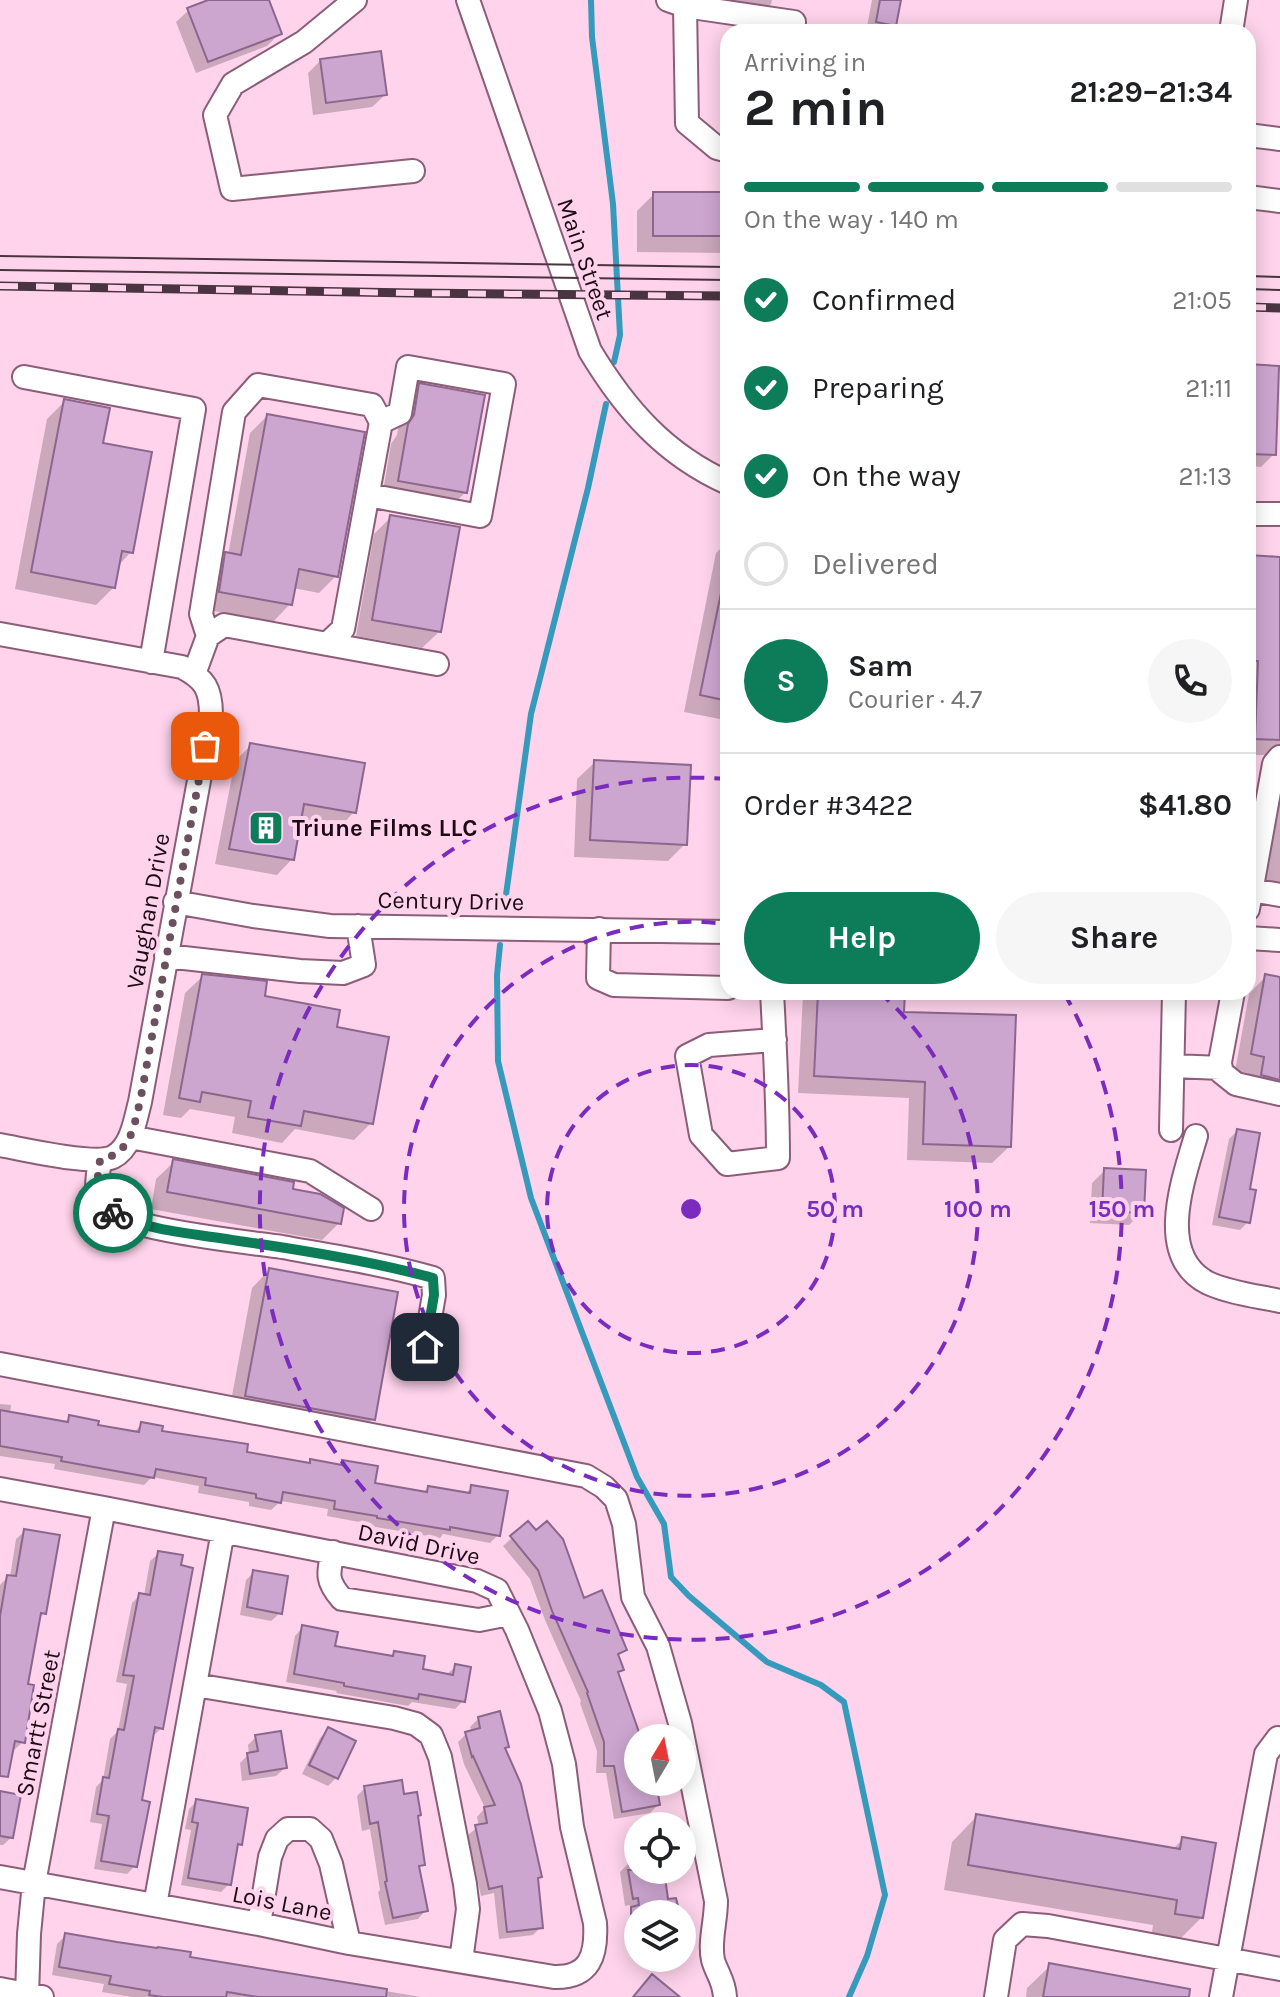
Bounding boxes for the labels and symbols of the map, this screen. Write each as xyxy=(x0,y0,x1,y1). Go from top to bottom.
street label: Main Street xyxy=(551,195,619,323)
pin xyxy=(171,712,239,780)
building icon: Triune Films LLC xyxy=(247,809,285,847)
place label: Triune Films LLC xyxy=(292,814,478,842)
street label: Vaughan Drive xyxy=(120,831,176,991)
street label: Century Drive xyxy=(377,886,525,916)
courier xyxy=(73,1173,153,1253)
centre of rings xyxy=(677,1195,705,1223)
text: 50 m xyxy=(806,1195,864,1223)
text: 100 m xyxy=(944,1195,1012,1223)
text: 150 m xyxy=(1089,1195,1155,1223)
pin xyxy=(391,1313,459,1381)
street label: David Drive xyxy=(355,1517,483,1571)
street label: Smartt Street xyxy=(10,1647,66,1799)
north arrow xyxy=(624,1724,696,1796)
street label: Lois Lane xyxy=(230,1880,334,1926)

